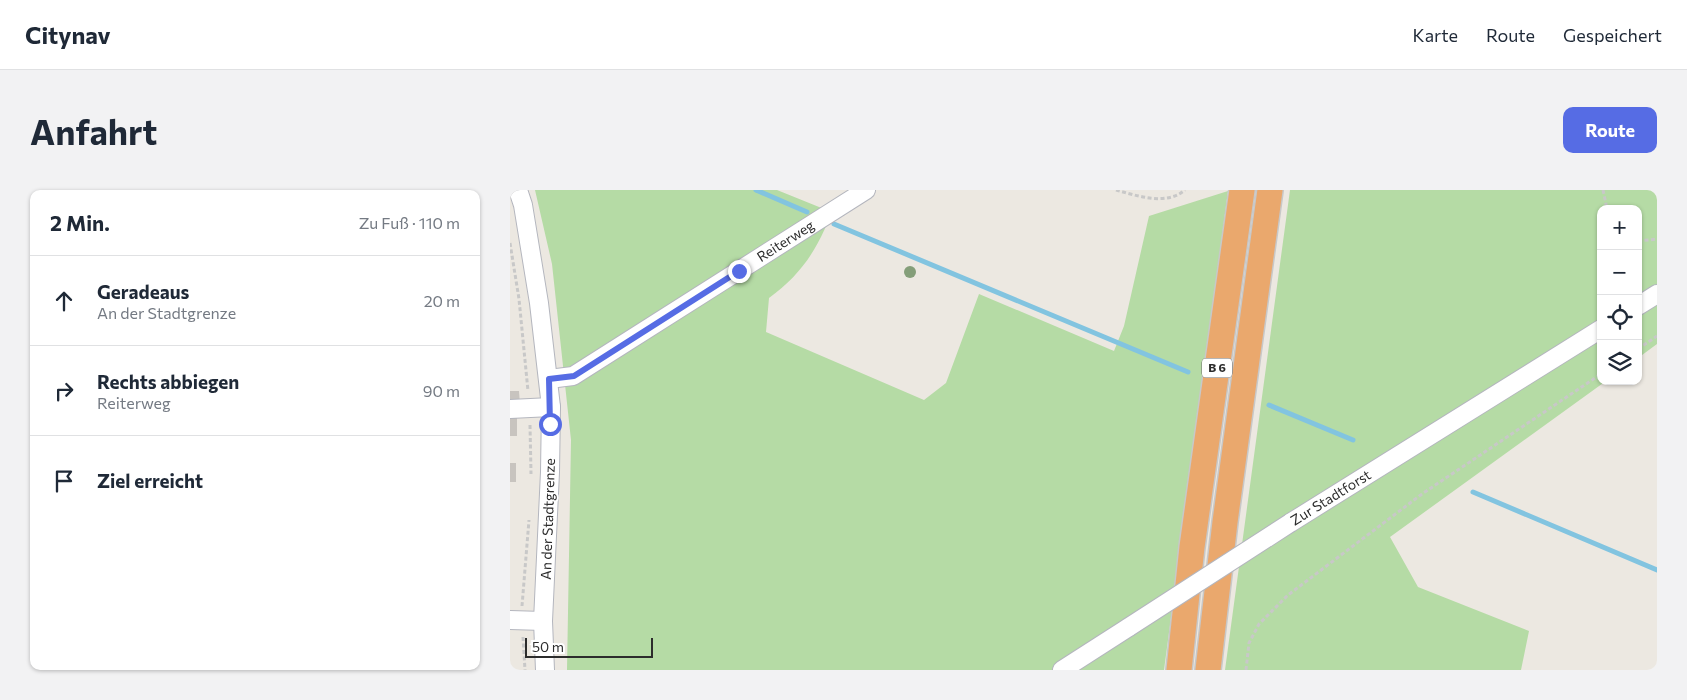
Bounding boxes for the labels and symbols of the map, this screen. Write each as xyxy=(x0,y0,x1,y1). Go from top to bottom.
street label: Reiterweg xyxy=(754,216,817,265)
route end xyxy=(728,260,751,283)
road number: B 6 xyxy=(1202,358,1232,378)
route start xyxy=(539,413,562,436)
street label: An der Stadtgrenze xyxy=(537,458,558,580)
street label: Zur Stadtforst xyxy=(1287,466,1374,529)
scale bar xyxy=(525,635,652,658)

